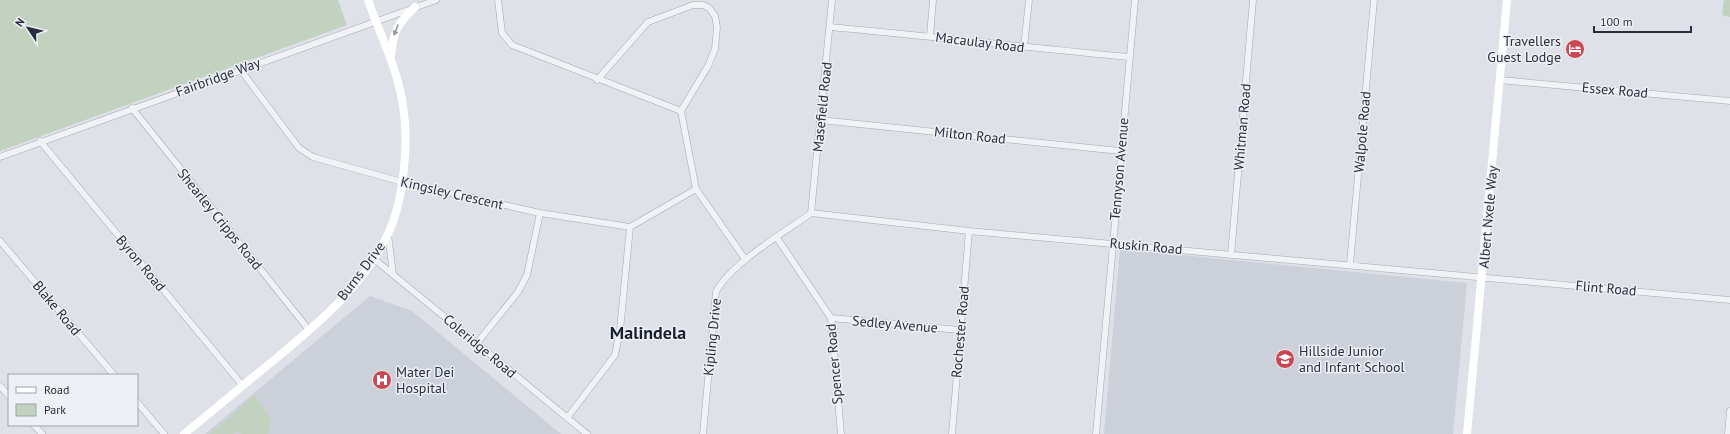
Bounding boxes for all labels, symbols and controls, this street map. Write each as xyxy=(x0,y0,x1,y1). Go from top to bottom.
north arrow xyxy=(8,8,48,48)
scale bar xyxy=(1594,8,1691,34)
text: 100 m xyxy=(1600,14,1633,29)
text: N xyxy=(12,15,28,29)
one-way arrow xyxy=(393,24,399,36)
street label: Macaulay Road xyxy=(935,28,1025,56)
place label: Travellers Guest Lodge xyxy=(1487,32,1561,66)
hotel icon: Travellers Guest Lodge xyxy=(1564,38,1586,60)
street label: Fairbridge Way xyxy=(173,53,263,101)
street label: Masefield Road xyxy=(808,61,836,153)
street label: Essex Road xyxy=(1581,78,1649,102)
street label: Whitman Road xyxy=(1229,83,1255,171)
street label: Walpole Road xyxy=(1349,91,1375,173)
street label: Tennyson Avenue xyxy=(1106,117,1132,221)
street label: Milton Road xyxy=(933,122,1007,148)
street label: Albert Nxele Way xyxy=(1475,164,1502,269)
street label: Shearley Cripps Road xyxy=(174,165,266,273)
street label: Kingsley Crescent xyxy=(399,172,505,214)
street label: Byron Road xyxy=(112,231,170,295)
street label: Ruskin Road xyxy=(1109,234,1183,258)
street label: Burns Drive xyxy=(333,238,389,304)
street label: Flint Road xyxy=(1575,276,1637,300)
street label: Blake Road xyxy=(29,277,85,339)
street label: Rochester Road xyxy=(947,285,973,379)
street label: Kipling Drive xyxy=(699,297,725,377)
street label: Coleridge Road xyxy=(440,310,520,382)
street label: Sedley Avenue xyxy=(851,311,939,337)
district label: Malindela xyxy=(610,321,686,344)
street label: Spencer Road xyxy=(822,323,846,405)
place label: Hillside Junior and Infant School xyxy=(1299,342,1405,376)
school or university icon: Hillside Junior and Infant School xyxy=(1274,348,1296,370)
place label: Mater Dei Hospital xyxy=(396,363,454,397)
hospital icon: Mater Dei Hospital xyxy=(371,369,393,391)
legend xyxy=(8,374,138,426)
text: Road xyxy=(44,382,69,397)
text: Park xyxy=(44,402,66,417)

